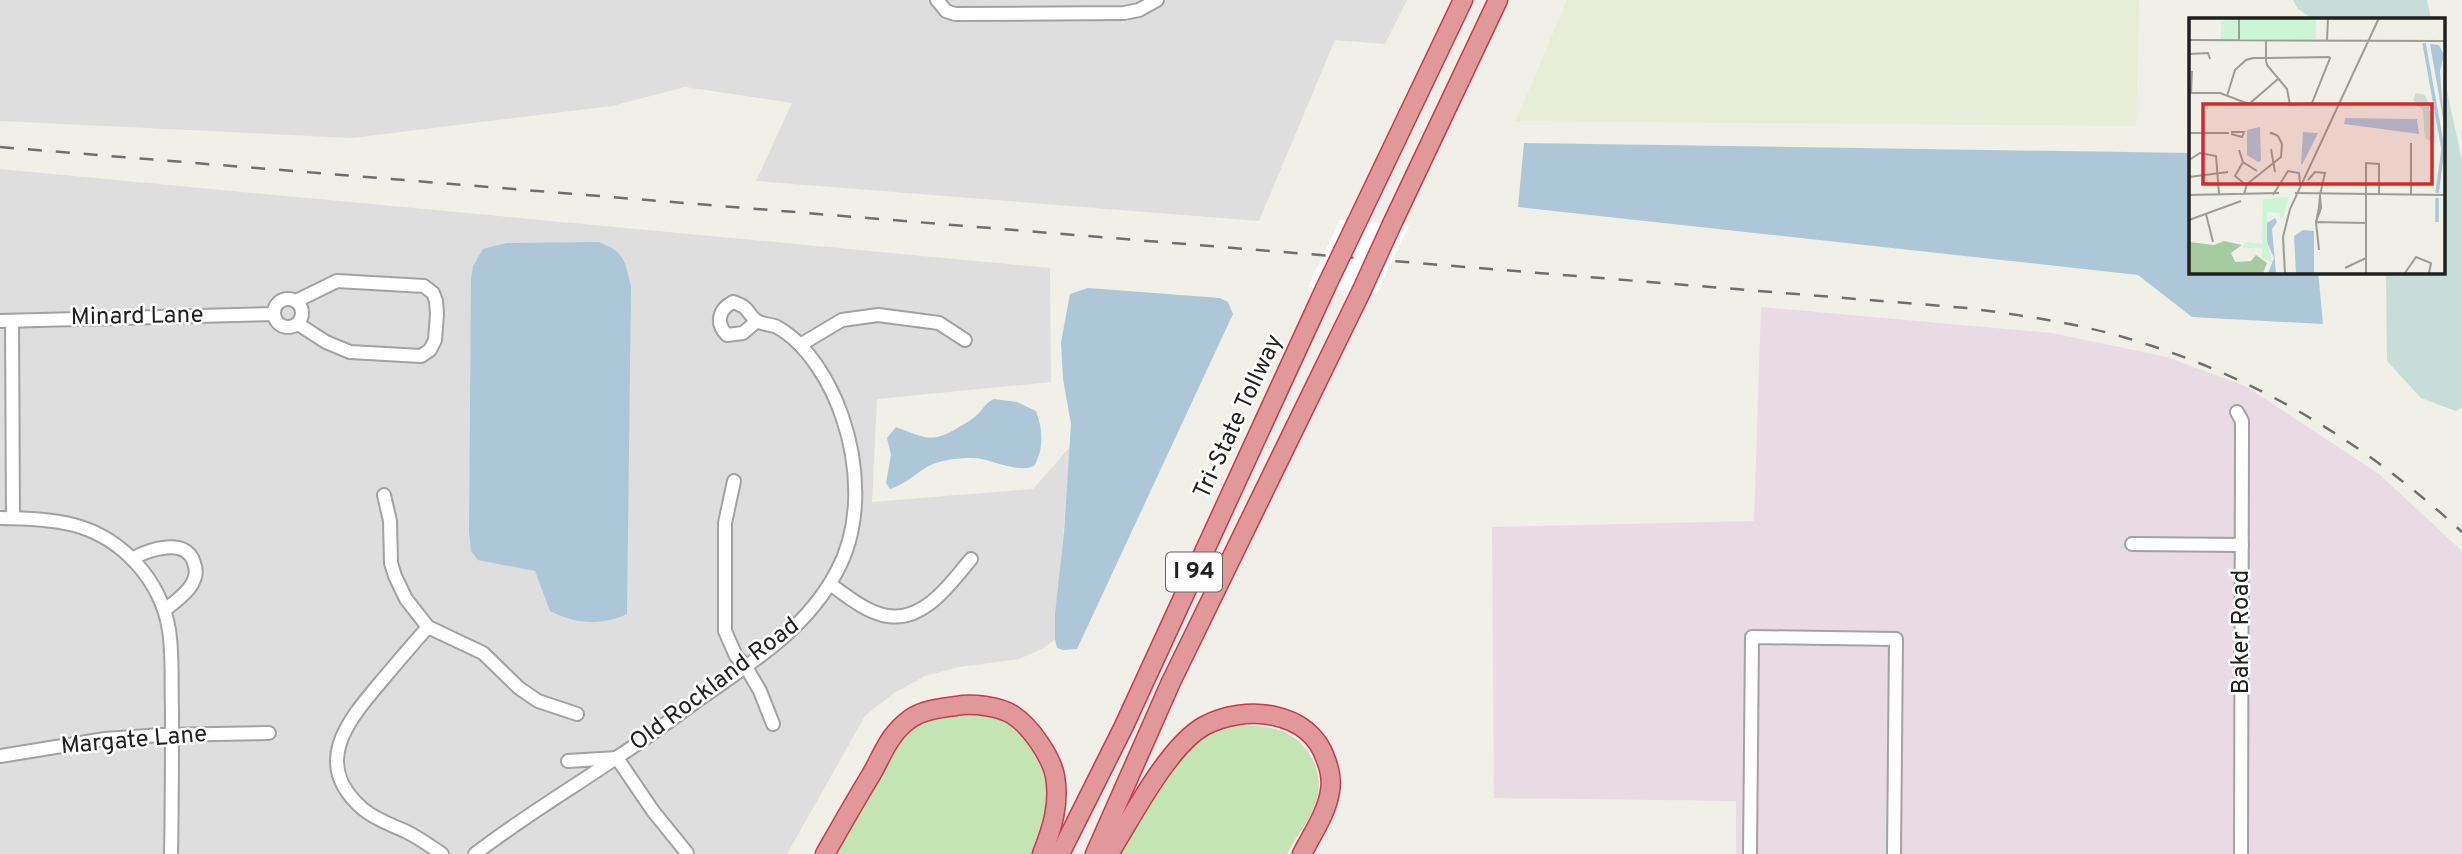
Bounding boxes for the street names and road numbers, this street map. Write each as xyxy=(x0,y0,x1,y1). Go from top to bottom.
street label: Minard Lane xyxy=(70,301,204,333)
street label: Tri-State Tollway xyxy=(1188,330,1290,504)
road number: I 94 xyxy=(1166,552,1222,592)
street label: Baker Road xyxy=(2227,570,2257,694)
street label: Old Rockland Road xyxy=(624,611,806,759)
street label: Margate Lane xyxy=(60,720,208,762)

